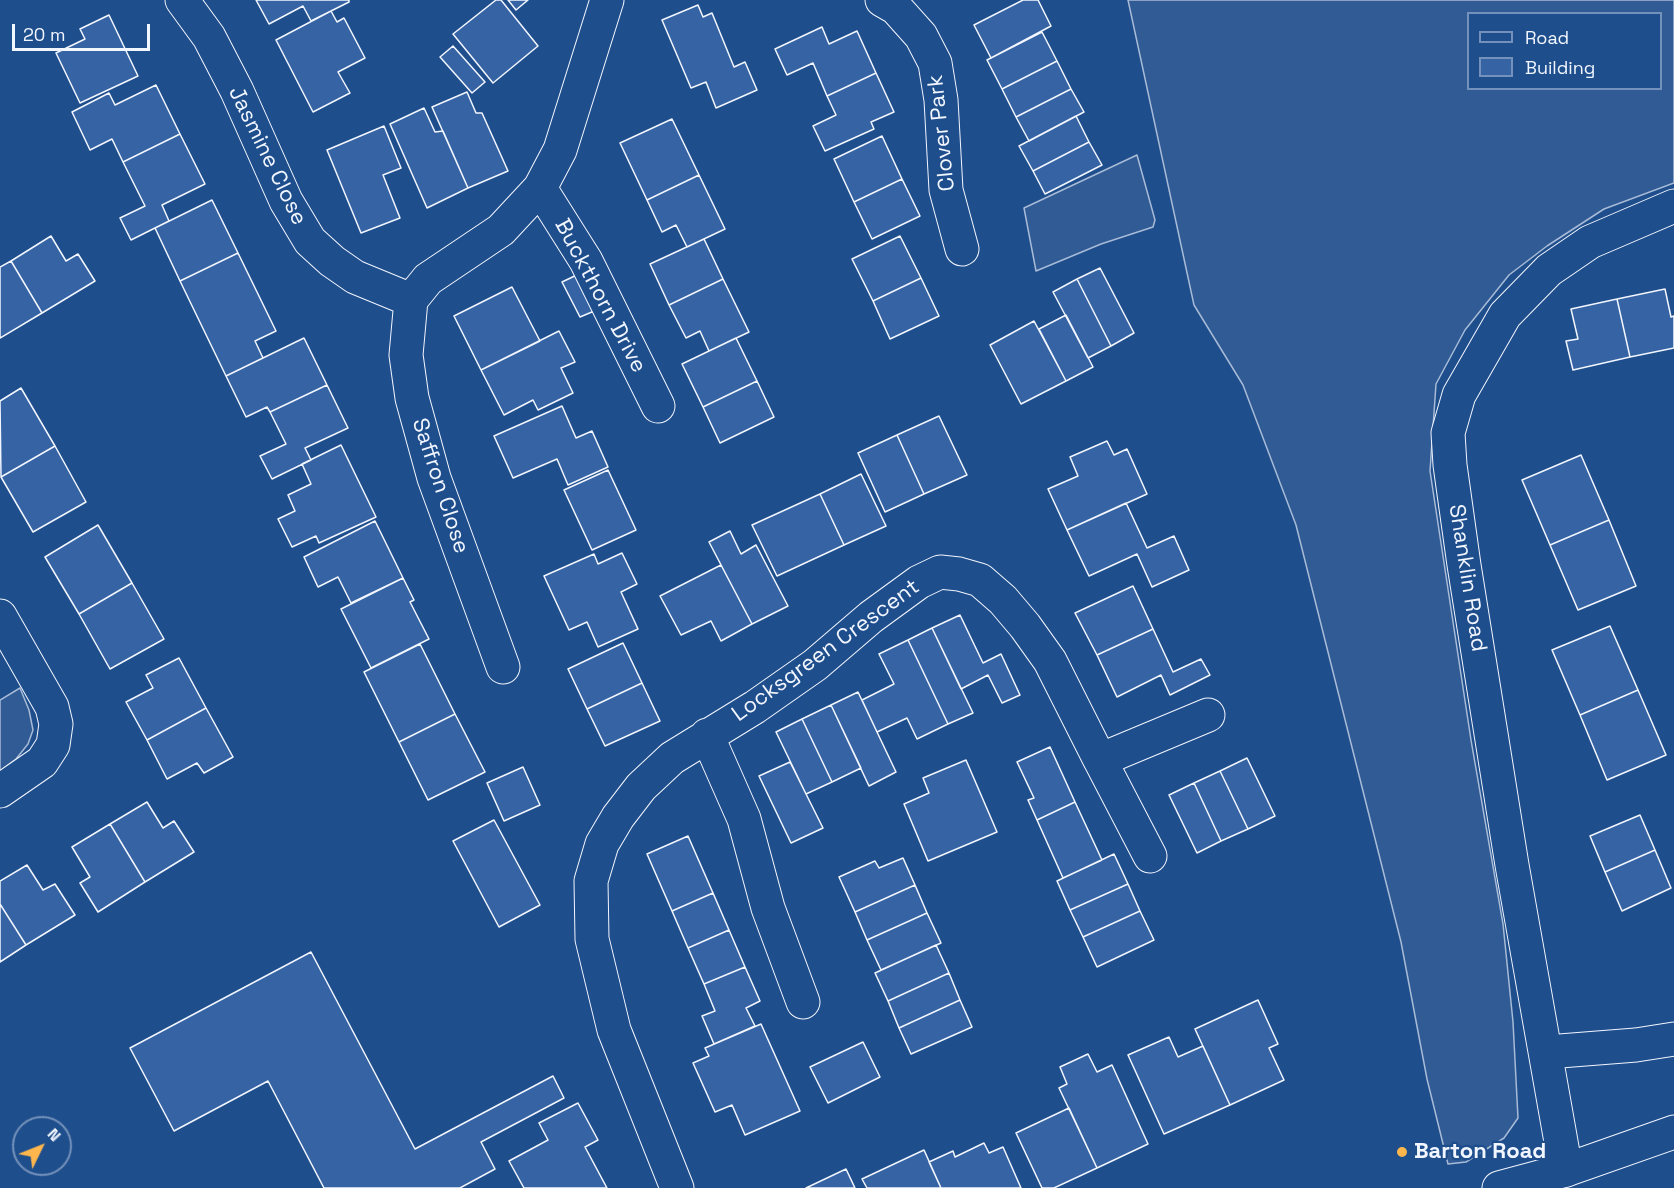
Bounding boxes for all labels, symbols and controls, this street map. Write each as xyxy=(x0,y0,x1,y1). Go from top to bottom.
scale bar xyxy=(15,12,153,50)
legend xyxy=(1467,12,1662,90)
text: 20 m xyxy=(23,23,66,46)
text: Road xyxy=(1525,26,1569,49)
text: Building xyxy=(1525,56,1595,79)
street label: Clover Park xyxy=(923,74,961,192)
street label: Jasmine Close xyxy=(222,82,312,230)
street label: Buckthorn Drive xyxy=(548,215,652,377)
street label: Saffron Close xyxy=(406,415,474,557)
street label: Shanklin Road xyxy=(1442,502,1492,654)
street label: Locksgreen Crescent xyxy=(727,574,925,728)
north arrow xyxy=(12,1116,72,1176)
text: N xyxy=(43,1124,65,1146)
place label: Barton Road xyxy=(1414,1139,1546,1165)
marker: Barton Road xyxy=(1395,1145,1409,1159)

